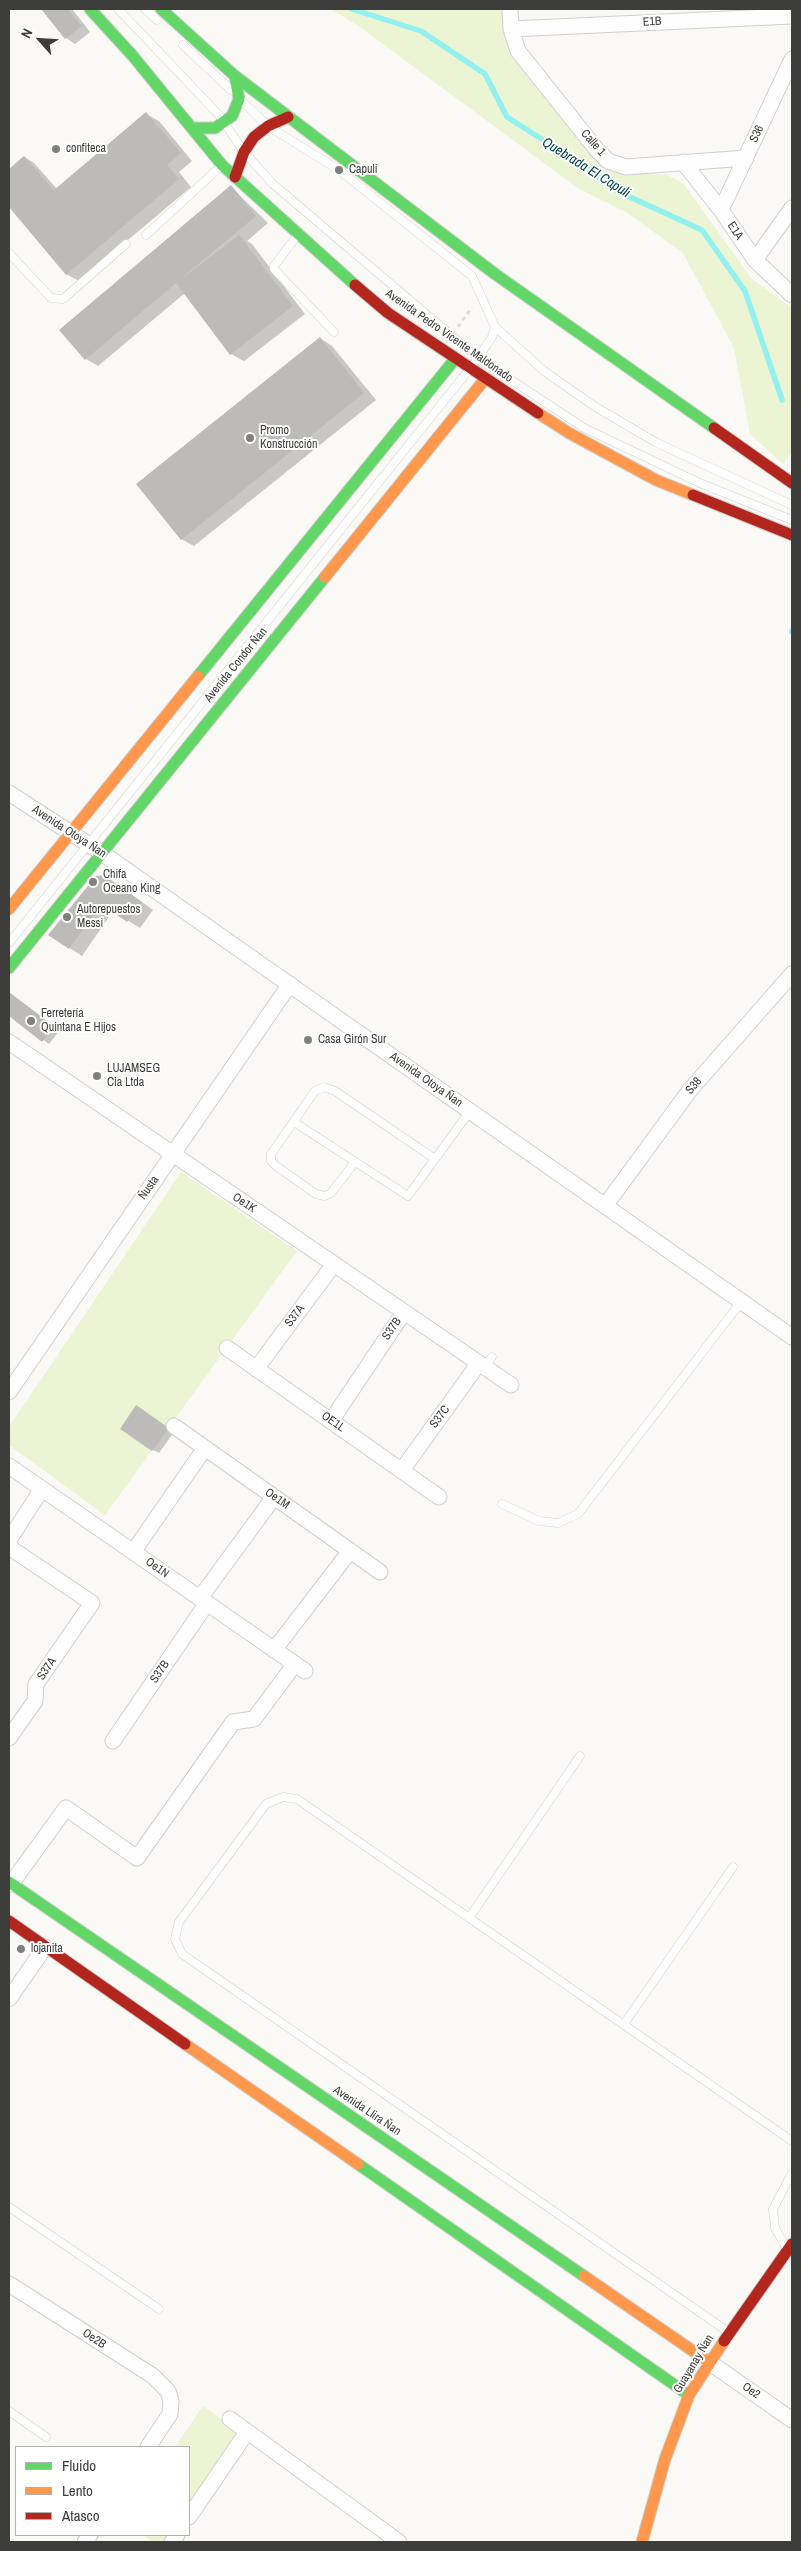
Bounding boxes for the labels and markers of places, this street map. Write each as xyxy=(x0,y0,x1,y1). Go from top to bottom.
place label: confiteca xyxy=(66,142,106,156)
marker: confiteca xyxy=(50,143,62,155)
place label: Capuli xyxy=(349,163,377,177)
marker: Capuli xyxy=(333,164,345,176)
place label: Promo Konstrucción xyxy=(260,424,317,452)
marker: Promo Konstrucción xyxy=(244,432,256,444)
place label: Chifa Oceano King xyxy=(103,868,160,896)
marker: Chifa Oceano King xyxy=(87,876,99,888)
place label: Autorepuestos Messi xyxy=(77,903,140,931)
marker: Autorepuestos Messi xyxy=(61,911,73,923)
place label: Ferretería Quintana E Hijos xyxy=(41,1007,116,1035)
marker: Ferretería Quintana E Hijos xyxy=(25,1015,37,1027)
place label: Casa Girón Sur xyxy=(318,1033,386,1047)
marker: Casa Girón Sur xyxy=(302,1034,314,1046)
place label: LUJAMSEG Cia Ltda xyxy=(107,1062,160,1090)
marker: LUJAMSEG Cia Ltda xyxy=(91,1070,103,1082)
place label: lojanita xyxy=(31,1942,63,1956)
marker: lojanita xyxy=(15,1943,27,1955)

